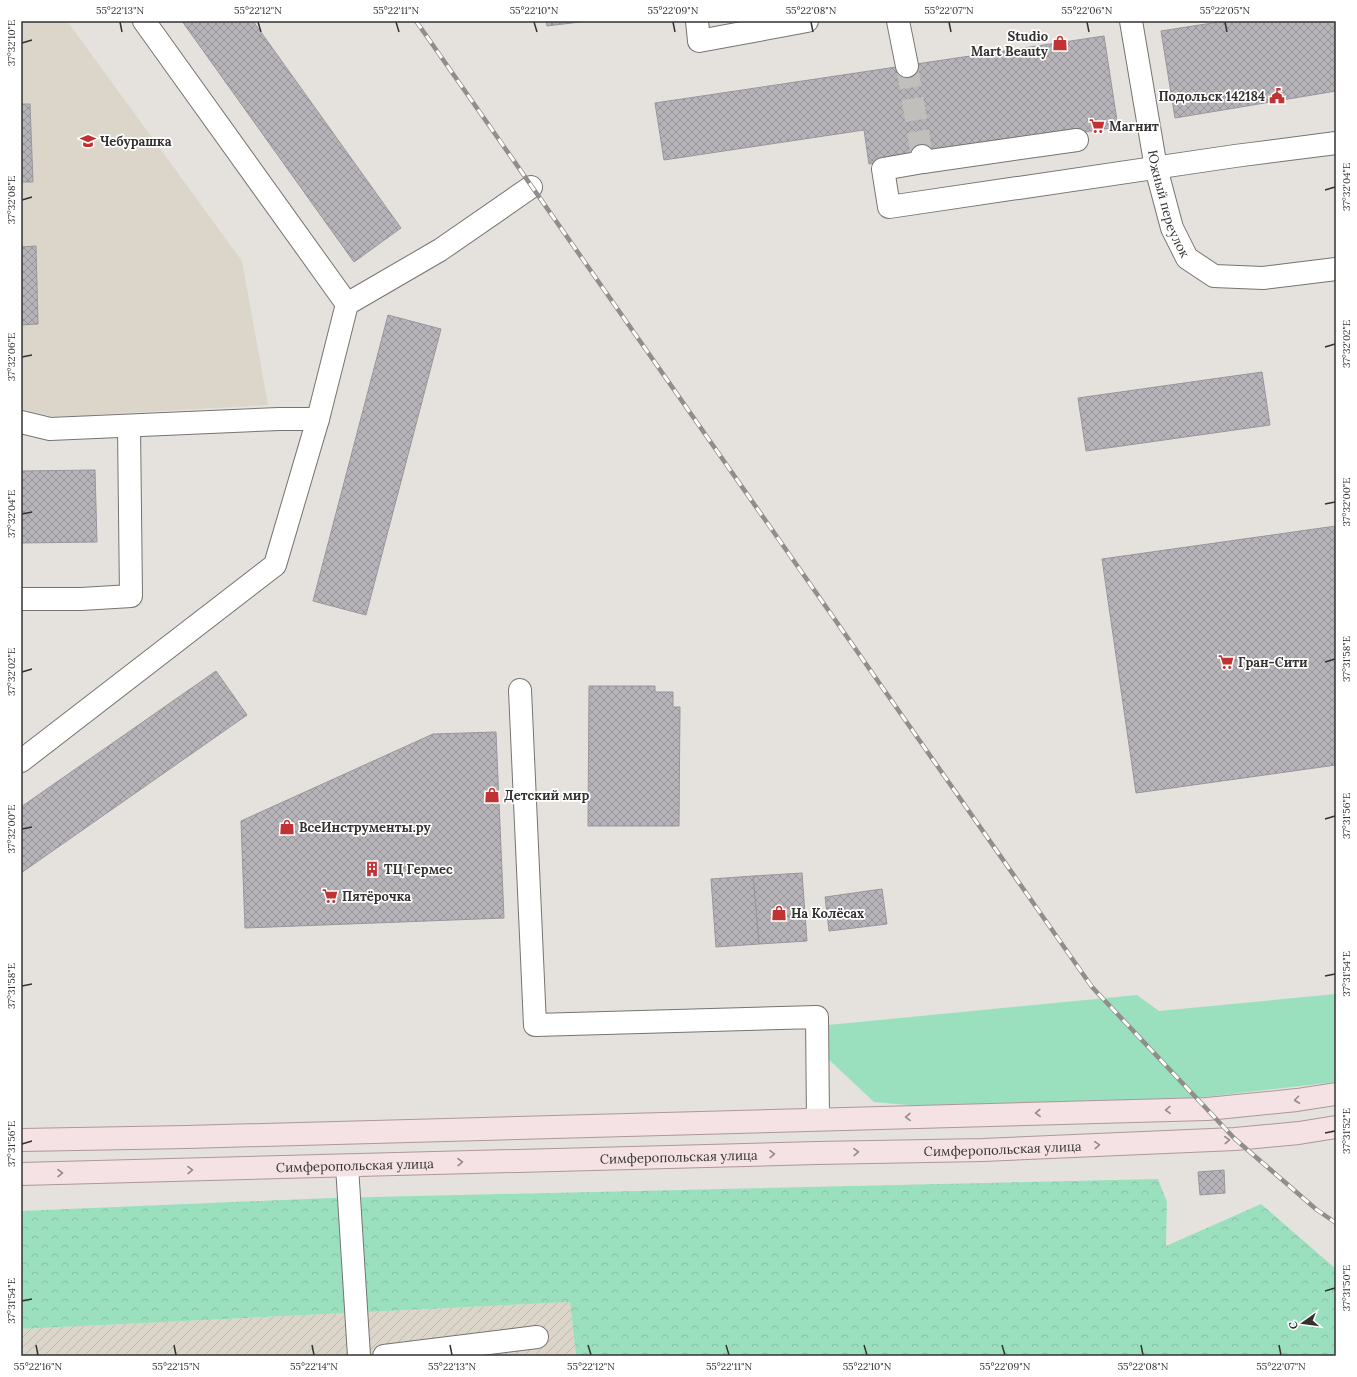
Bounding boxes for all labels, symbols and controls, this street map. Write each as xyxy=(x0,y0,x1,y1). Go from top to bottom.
text: 55°22'13"N xyxy=(96,4,144,17)
text: 55°22'12"N xyxy=(234,4,282,17)
text: 55°22'11"N xyxy=(373,4,419,17)
text: 55°22'10"N xyxy=(510,4,559,17)
text: 55°22'09"N xyxy=(648,4,699,17)
text: 55°22'08"N xyxy=(786,4,837,17)
text: 55°22'07"N xyxy=(924,4,974,17)
text: 55°22'06"N xyxy=(1062,4,1113,17)
text: 55°22'05"N xyxy=(1200,4,1251,17)
text: 37°32'10"E xyxy=(5,20,18,66)
place label: Studio Mart Beauty xyxy=(971,28,1049,60)
shop icon: Studio Mart Beauty xyxy=(1051,34,1069,52)
public building icon: Подольск 142184 xyxy=(1268,87,1286,105)
place label: Подольск 142184 xyxy=(1159,88,1265,105)
supermarket icon: Магнит xyxy=(1088,117,1106,135)
place label: Магнит xyxy=(1109,118,1159,135)
school or university icon: Чебурашка xyxy=(79,132,97,150)
place label: Чебурашка xyxy=(100,133,172,150)
street label: Южный переулок xyxy=(1145,149,1194,260)
text: 37°32'04"E xyxy=(1340,163,1353,211)
text: 37°32'08"E xyxy=(5,176,18,224)
text: 37°32'02"E xyxy=(1340,320,1353,368)
text: 37°32'06"E xyxy=(5,333,18,381)
text: 37°32'00"E xyxy=(1340,477,1353,527)
text: 37°32'04"E xyxy=(5,490,18,538)
text: 37°31'58"E xyxy=(1340,636,1353,682)
text: 37°32'02"E xyxy=(5,648,18,696)
supermarket icon: Гран-Сити xyxy=(1217,653,1235,671)
place label: Гран-Сити xyxy=(1238,654,1308,671)
shop icon: Детский мир xyxy=(483,786,501,804)
place label: Детский мир xyxy=(504,787,589,804)
text: 37°31'56"E xyxy=(1340,793,1353,839)
text: 37°32'00"E xyxy=(5,804,18,854)
shop icon: ВсеИнструменты.ру xyxy=(278,818,296,836)
place label: ВсеИнструменты.ру xyxy=(299,819,431,836)
building icon: ТЦ Гермес xyxy=(363,860,381,878)
place label: ТЦ Гермес xyxy=(384,861,453,878)
supermarket icon: Пятёрочка xyxy=(321,887,339,905)
place label: Пятёрочка xyxy=(342,888,411,905)
shop icon: На Колёсах xyxy=(770,904,788,922)
place label: На Колёсах xyxy=(791,905,864,922)
text: 37°31'54"E xyxy=(1340,951,1353,997)
text: 37°31'58"E xyxy=(5,963,18,1009)
one-way arrow xyxy=(1294,1095,1300,1104)
one-way arrow xyxy=(1165,1106,1171,1114)
text: 37°31'52"E xyxy=(1340,1108,1353,1154)
one-way arrow xyxy=(1035,1109,1041,1117)
one-way arrow xyxy=(905,1112,911,1121)
text: 37°31'56"E xyxy=(5,1121,18,1167)
one-way arrow xyxy=(1224,1135,1230,1144)
street label: Симферопольская улица xyxy=(924,1137,1082,1160)
one-way arrow xyxy=(1094,1141,1100,1150)
street label: Симферопольская улица xyxy=(600,1146,758,1167)
one-way arrow xyxy=(853,1148,859,1156)
one-way arrow xyxy=(769,1150,775,1158)
street label: Симферопольская улица xyxy=(276,1155,434,1176)
one-way arrow xyxy=(457,1158,463,1167)
one-way arrow xyxy=(187,1165,193,1174)
one-way arrow xyxy=(57,1169,63,1177)
text: 37°31'50"E xyxy=(1340,1265,1353,1311)
text: 37°31'54"E xyxy=(5,1278,18,1324)
north arrow xyxy=(1283,1303,1323,1343)
text: С xyxy=(1285,1320,1301,1331)
text: 55°22'16"N xyxy=(14,1360,63,1373)
text: 55°22'15"N xyxy=(152,1360,200,1373)
text: 55°22'14"N xyxy=(290,1360,338,1373)
text: 55°22'13"N xyxy=(428,1360,476,1373)
text: 55°22'12"N xyxy=(567,1360,615,1373)
text: 55°22'11"N xyxy=(706,1360,752,1373)
text: 55°22'10"N xyxy=(843,1360,892,1373)
text: 55°22'09"N xyxy=(980,1360,1031,1373)
text: 55°22'08"N xyxy=(1118,1360,1169,1373)
text: 55°22'07"N xyxy=(1256,1360,1306,1373)

